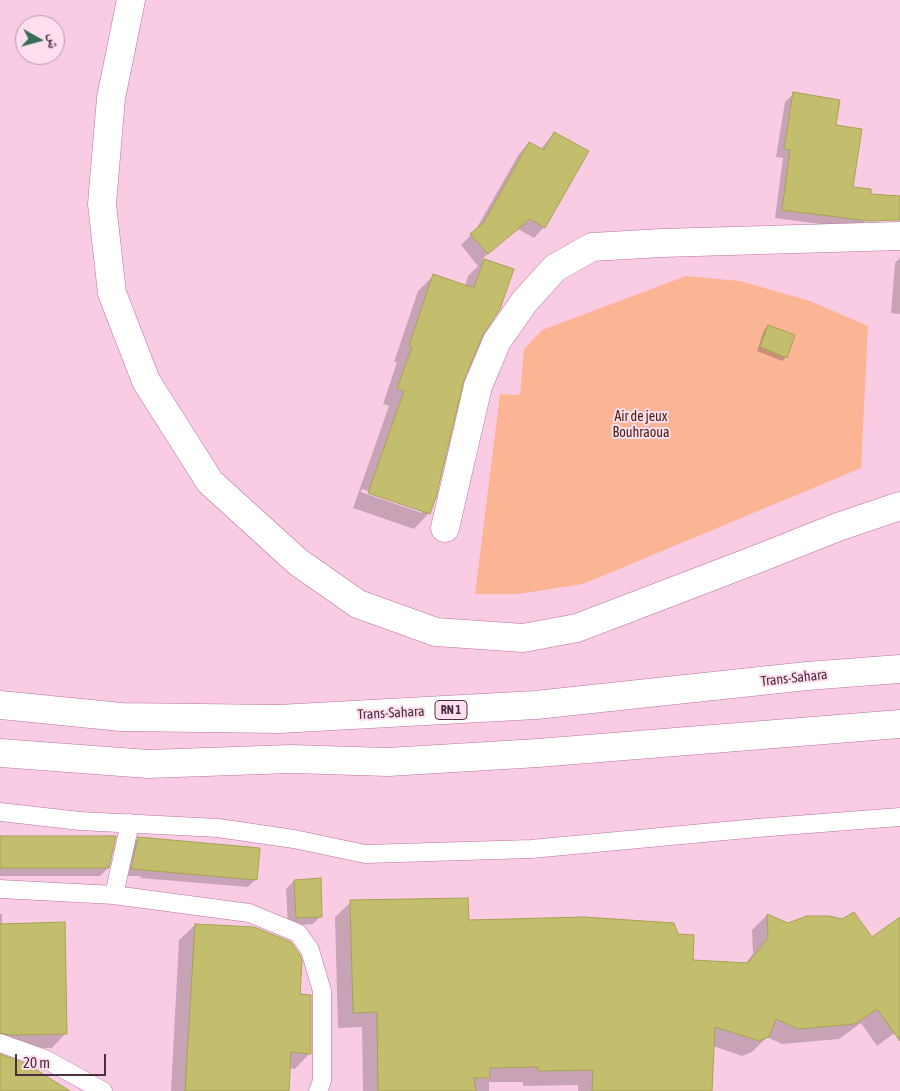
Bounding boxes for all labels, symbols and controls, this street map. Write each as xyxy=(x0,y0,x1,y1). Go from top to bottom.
north arrow xyxy=(15,15,65,65)
text: ش xyxy=(45,33,63,50)
park label: Air de jeux Bouhraoua xyxy=(613,409,669,442)
street label: Trans-Sahara xyxy=(760,666,828,690)
road number: RN 1 xyxy=(435,700,467,720)
street label: Trans-Sahara xyxy=(357,703,425,723)
scale bar xyxy=(18,1044,109,1076)
text: 20 m xyxy=(23,1054,50,1071)

